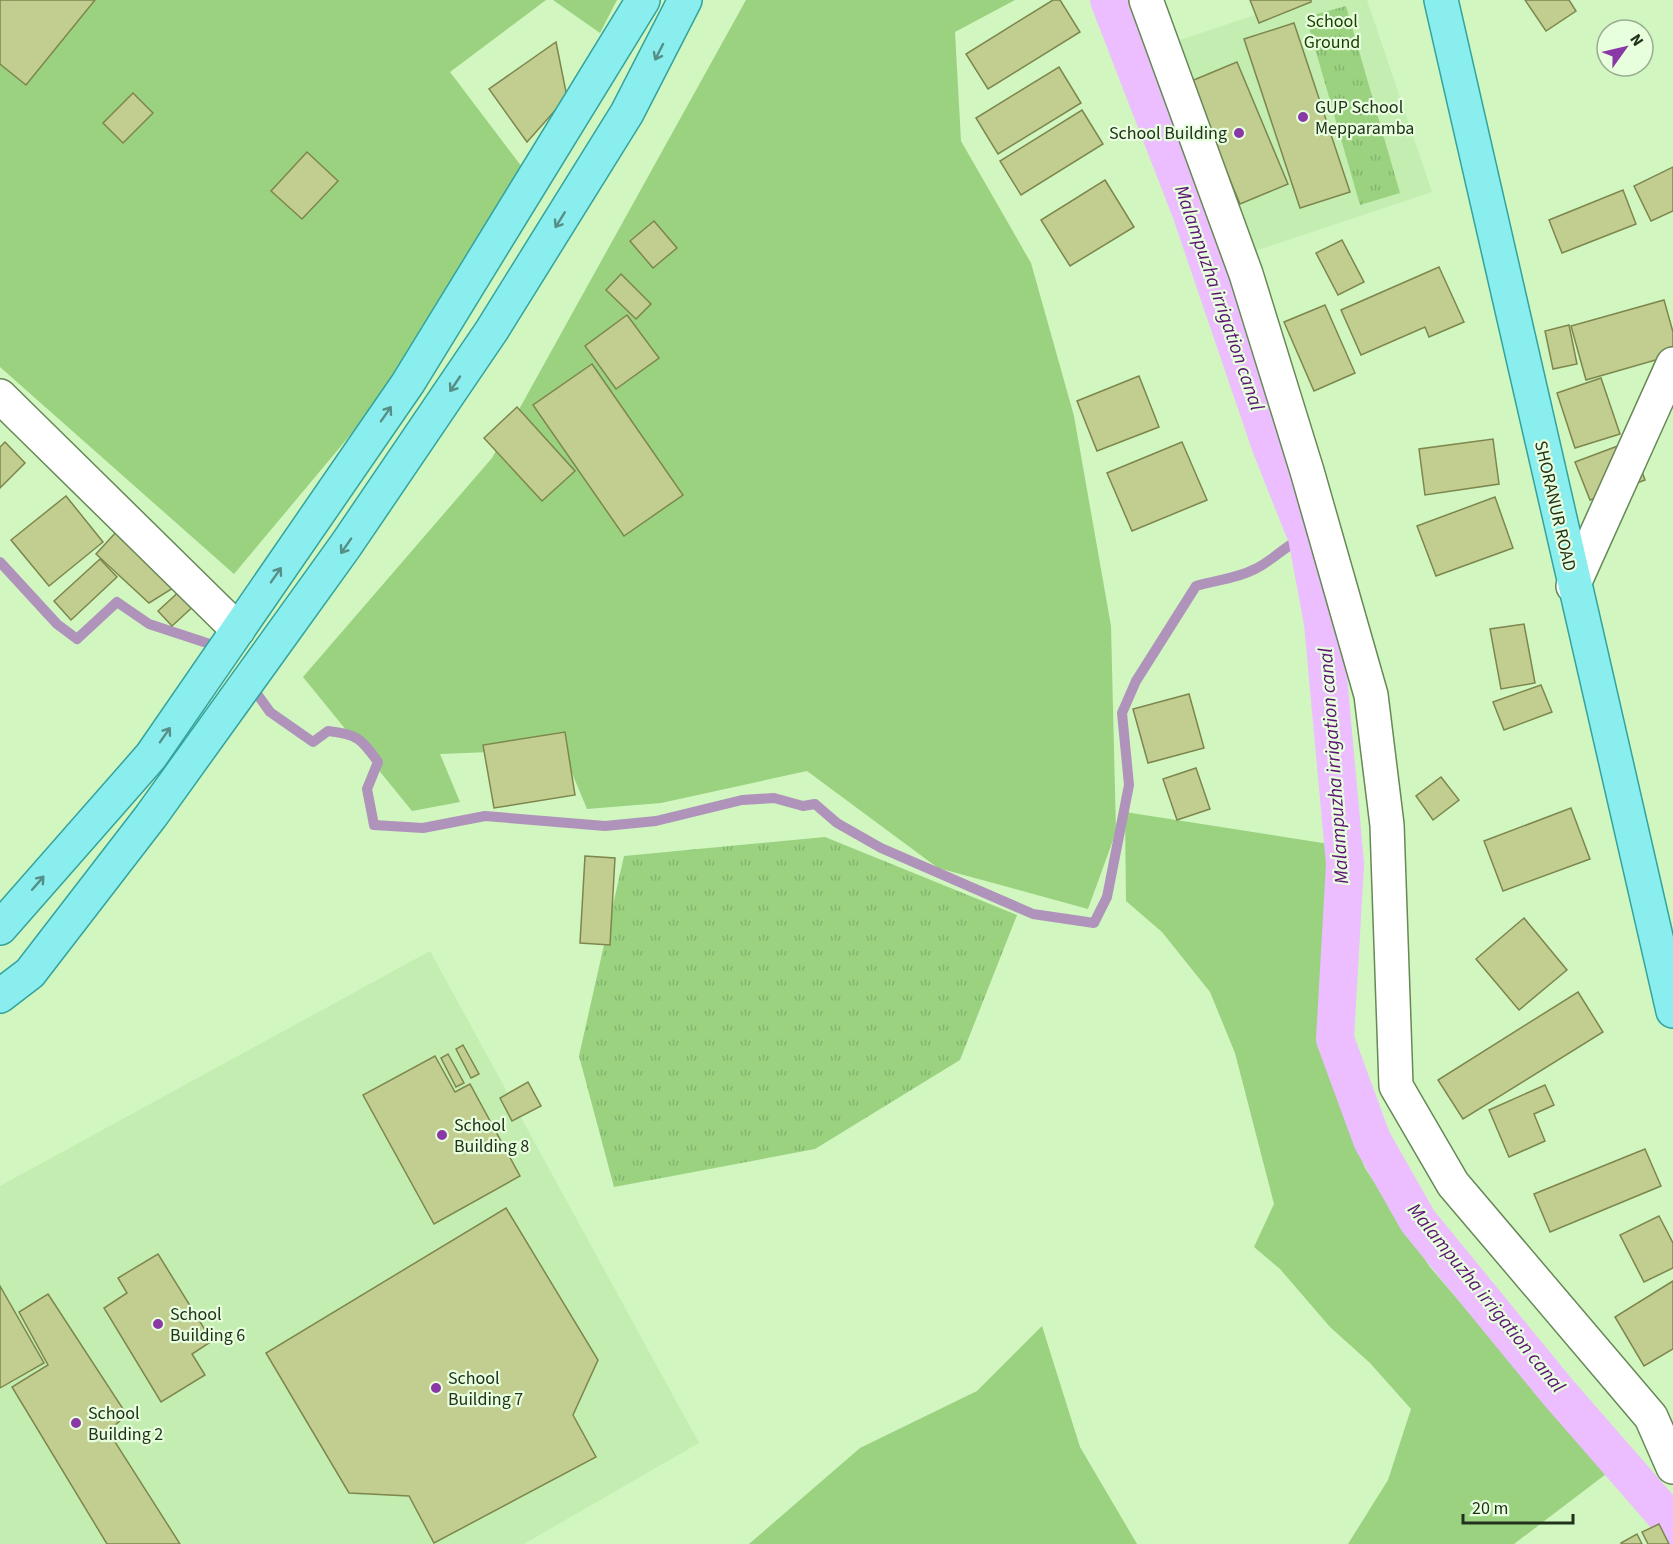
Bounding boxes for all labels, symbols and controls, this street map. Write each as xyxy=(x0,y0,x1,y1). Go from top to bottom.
park label: School Ground xyxy=(1304,9,1360,55)
north arrow xyxy=(1595,18,1655,78)
text: N xyxy=(1625,30,1649,51)
one-way arrow xyxy=(652,43,664,61)
place label: GUP School Mepparamba xyxy=(1315,95,1414,141)
marker: GUP School Mepparamba xyxy=(1296,110,1310,124)
place label: School Building xyxy=(1109,121,1227,146)
marker: School Building xyxy=(1232,126,1246,140)
water label: Malampuzha irrigation canal xyxy=(1167,181,1271,415)
one-way arrow xyxy=(554,211,566,228)
one-way arrow xyxy=(449,376,461,392)
one-way arrow xyxy=(380,407,392,423)
street label: SHORANUR ROAD xyxy=(1528,438,1582,574)
one-way arrow xyxy=(340,537,352,554)
one-way arrow xyxy=(270,567,282,584)
water label: Malampuzha irrigation canal xyxy=(1312,647,1356,885)
one-way arrow xyxy=(159,728,171,744)
one-way arrow xyxy=(31,876,45,891)
place label: School Building 8 xyxy=(454,1113,529,1159)
marker: School Building 8 xyxy=(435,1128,449,1142)
water label: Malampuzha irrigation canal xyxy=(1401,1197,1571,1399)
place label: School Building 6 xyxy=(170,1302,245,1348)
marker: School Building 6 xyxy=(151,1317,165,1331)
place label: School Building 7 xyxy=(448,1366,523,1412)
marker: School Building 7 xyxy=(429,1381,443,1395)
place label: School Building 2 xyxy=(88,1401,163,1447)
marker: School Building 2 xyxy=(69,1416,83,1430)
scale bar xyxy=(1463,1487,1572,1525)
text: 20 m xyxy=(1472,1496,1508,1521)

